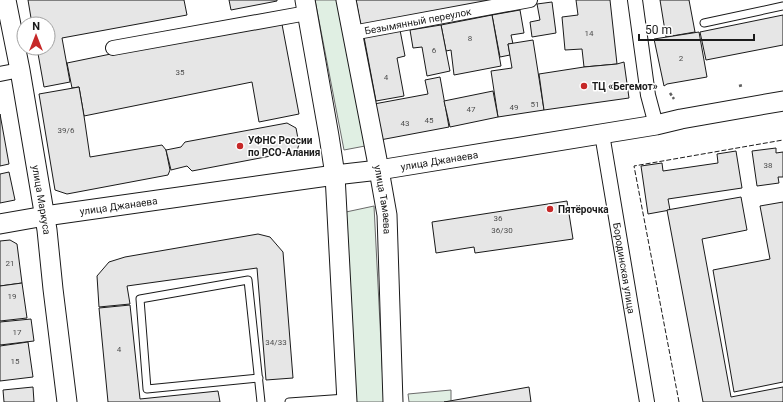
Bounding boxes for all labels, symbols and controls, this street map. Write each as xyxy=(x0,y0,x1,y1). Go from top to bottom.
street label: Безымянный переулок xyxy=(364,6,473,37)
north arrow xyxy=(16,16,56,56)
scale bar xyxy=(639,16,754,42)
text: N xyxy=(32,20,40,33)
text: 50 m xyxy=(645,23,672,37)
house number: 14 xyxy=(585,29,594,38)
house number: 8 xyxy=(468,34,473,43)
house number: 6 xyxy=(432,46,437,55)
house number: 2 xyxy=(679,54,684,63)
house number: 35 xyxy=(176,68,185,77)
house number: 4 xyxy=(384,73,389,82)
marker: ТЦ «Бегемот» xyxy=(579,81,589,91)
place label: ТЦ «Бегемот» xyxy=(592,81,658,92)
house number: 51 xyxy=(531,100,540,109)
house number: 49 xyxy=(510,103,519,112)
house number: 47 xyxy=(467,105,476,114)
house number: 45 xyxy=(425,116,434,125)
house number: 43 xyxy=(401,119,410,128)
house number: 39/6 xyxy=(58,126,75,135)
place label: УФНС России по РСО-Алания xyxy=(248,135,320,158)
marker: УФНС России по РСО-Алания xyxy=(235,141,245,151)
street label: улица Джанаева xyxy=(400,149,479,172)
house number: 38 xyxy=(764,161,773,170)
street label: улица Маркуса xyxy=(30,164,52,235)
street label: улица Тамаева xyxy=(372,164,393,234)
street label: улица Джанаева xyxy=(79,195,158,217)
marker: Пятёрочка xyxy=(545,204,555,214)
place label: Пятёрочка xyxy=(558,204,609,215)
house number: 36 xyxy=(494,214,503,223)
street label: Бородинская улица xyxy=(611,222,637,315)
house number: 36/30 xyxy=(491,226,513,235)
house number: 21 xyxy=(6,259,15,268)
house number: 19 xyxy=(8,292,17,301)
house number: 17 xyxy=(13,328,22,337)
house number: 34/33 xyxy=(265,338,287,347)
house number: 4 xyxy=(117,345,122,354)
house number: 15 xyxy=(11,357,20,366)

